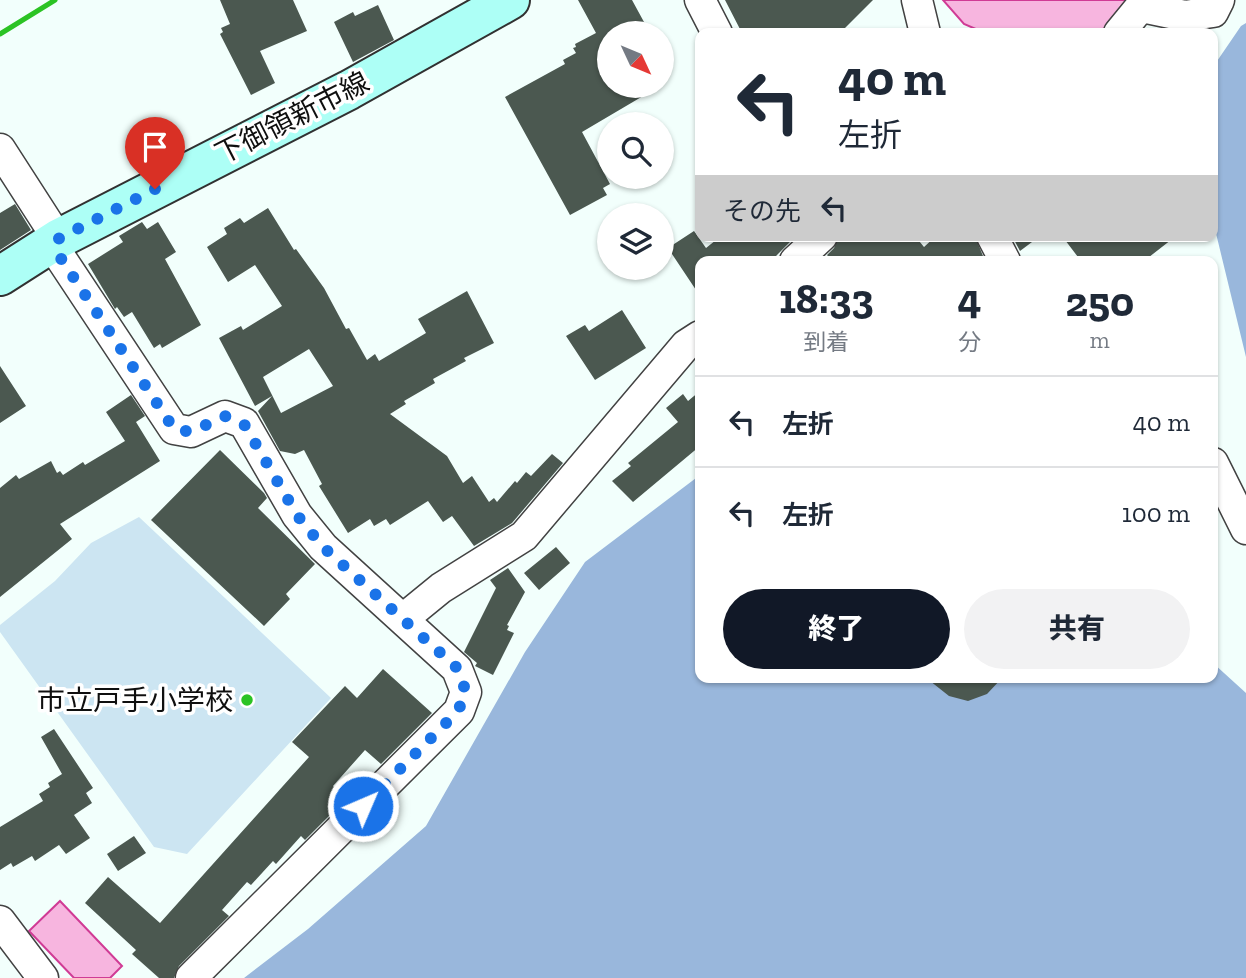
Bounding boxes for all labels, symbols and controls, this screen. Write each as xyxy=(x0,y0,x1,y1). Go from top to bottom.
north arrow xyxy=(597,21,674,98)
map controls xyxy=(597,21,674,280)
text: 40 m xyxy=(838,49,946,108)
icon: left xyxy=(723,56,814,147)
street label: 下御領新市線 xyxy=(210,65,374,171)
button: search xyxy=(597,112,674,189)
text: 左折 xyxy=(838,116,902,154)
pin xyxy=(125,117,185,189)
icon: arrive xyxy=(136,128,174,166)
icon: left xyxy=(815,189,853,227)
text: その先 xyxy=(723,195,801,227)
button: layers xyxy=(597,203,674,280)
text: 18:33 xyxy=(779,273,874,324)
text: 4 xyxy=(958,273,982,324)
text: 250 xyxy=(1065,276,1134,327)
text: m xyxy=(1090,326,1110,354)
text: 到着 xyxy=(803,328,849,356)
text: 分 xyxy=(958,328,981,356)
icon: left xyxy=(723,403,761,441)
text: 40 m xyxy=(1133,406,1190,438)
text: 左折 xyxy=(782,408,834,440)
icon: left xyxy=(723,494,761,532)
text: 100 m xyxy=(1122,497,1190,529)
text: 左折 xyxy=(782,499,834,531)
button: 終了 xyxy=(723,589,950,669)
button: 共有 xyxy=(964,589,1190,669)
place label: 市立戸手小学校 xyxy=(37,684,233,717)
marker: 市立戸手小学校 xyxy=(239,692,255,708)
position arrow xyxy=(326,769,400,843)

